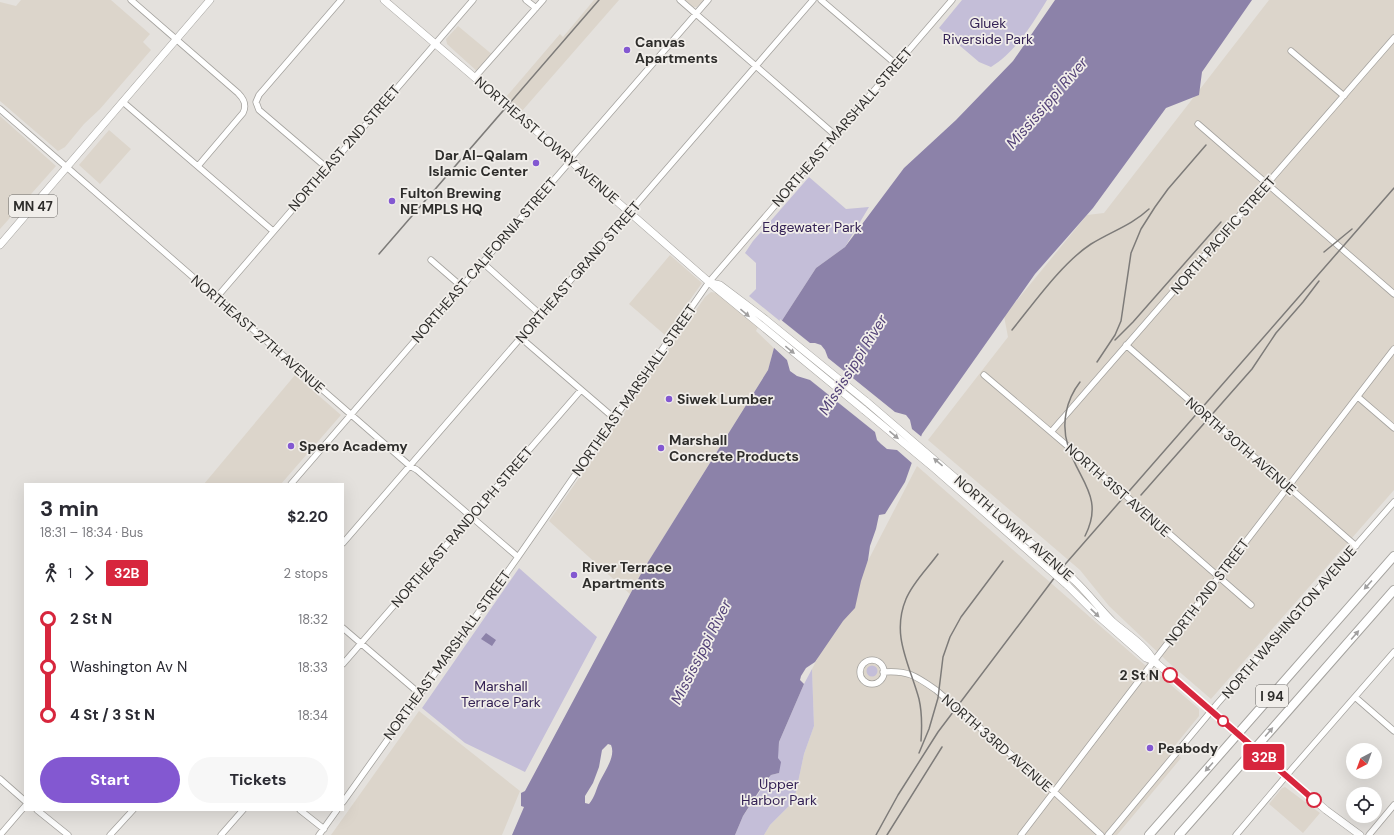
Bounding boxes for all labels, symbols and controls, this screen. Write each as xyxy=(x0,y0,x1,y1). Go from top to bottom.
park label: Gluek Riverside Park xyxy=(943,14,1033,48)
place label: Canvas Apartments xyxy=(635,33,718,67)
street label: NORTHEAST MARSHALL STREET xyxy=(768,43,916,210)
marker: Canvas Apartments xyxy=(622,45,632,55)
water label: Mississippi River xyxy=(1002,53,1092,153)
street label: NORTHEAST LOWRY AVENUE xyxy=(471,72,623,208)
street label: NORTHEAST 2ND STREET xyxy=(284,81,404,215)
place label: Dar Al-Qalam Islamic Center xyxy=(429,146,528,180)
marker: Dar Al-Qalam Islamic Center xyxy=(531,158,541,168)
street label: NORTH PACIFIC STREET xyxy=(1167,172,1279,298)
street label: NORTHEAST CALIFORNIA STREET xyxy=(407,174,561,346)
place label: Fulton Brewing NE MPLS HQ xyxy=(400,184,502,218)
road number: MN 47 xyxy=(9,195,57,217)
marker: Fulton Brewing NE MPLS HQ xyxy=(387,196,397,206)
street label: NORTHEAST GRAND STREET xyxy=(512,197,645,347)
park label: Edgewater Park xyxy=(762,218,862,236)
street label: NORTHEAST 27TH AVENUE xyxy=(187,271,329,397)
street label: NORTHEAST MARSHALL STREET xyxy=(568,301,700,479)
one-way arrow xyxy=(740,309,751,318)
water label: Mississippi River xyxy=(814,311,892,419)
one-way arrow xyxy=(785,346,796,355)
place label: Siwek Lumber xyxy=(677,390,774,408)
street label: NORTH 30TH AVENUE xyxy=(1182,393,1300,499)
marker: Siwek Lumber xyxy=(664,394,674,404)
one-way arrow xyxy=(888,430,899,439)
place label: Marshall Concrete Products xyxy=(669,431,799,465)
place label: Spero Academy xyxy=(299,437,408,455)
street label: NORTH 31ST AVENUE xyxy=(1062,439,1174,541)
marker: Spero Academy xyxy=(286,441,296,451)
street label: NORTHEAST RANDOLPH STREET xyxy=(387,443,537,611)
marker: Marshall Concrete Products xyxy=(656,443,666,453)
one-way arrow xyxy=(932,457,943,466)
street label: NORTH LOWRY AVENUE xyxy=(951,471,1077,585)
text: 3 min xyxy=(40,494,99,523)
text: $2.20 xyxy=(287,507,328,527)
text: 18:31 – 18:34 · Bus xyxy=(40,524,143,541)
street label: NORTH 2ND STREET xyxy=(1161,535,1253,649)
street label: NORTH WASHINGTON AVENUE xyxy=(1218,542,1360,702)
place label: River Terrace Apartments xyxy=(582,558,672,592)
icon: walk xyxy=(40,562,62,584)
icon: forward xyxy=(78,562,100,584)
text: 32B xyxy=(114,564,140,582)
text: 1 xyxy=(68,565,72,582)
text: 2 stops xyxy=(284,565,328,582)
street label: NORTHEAST MARSHALL STREET xyxy=(379,566,515,743)
marker: River Terrace Apartments xyxy=(569,570,579,580)
one-way arrow xyxy=(1364,580,1373,591)
water label: Mississippi River xyxy=(666,596,736,708)
one-way arrow xyxy=(1090,608,1100,617)
text: 2 St N xyxy=(70,609,112,629)
text: 18:32 xyxy=(298,611,328,628)
one-way arrow xyxy=(1350,630,1359,639)
text: Washington Av N xyxy=(70,657,187,677)
text: 18:33 xyxy=(298,659,328,676)
place label: 2 St N xyxy=(1120,666,1159,684)
marker: 2 St N xyxy=(1162,667,1178,683)
park label: Marshall Terrace Park xyxy=(461,677,541,711)
road number: I 94 xyxy=(1256,685,1288,707)
street label: NORTH 33RD AVENUE xyxy=(938,690,1056,796)
text: 4 St / 3 St N xyxy=(70,705,155,725)
text: 18:34 xyxy=(298,707,328,724)
unlabelled marker xyxy=(1217,715,1229,727)
one-way arrow xyxy=(1265,727,1274,737)
place label: Peabody xyxy=(1158,739,1219,757)
marker: Peabody xyxy=(1145,743,1155,753)
north arrow xyxy=(1346,743,1382,779)
map controls xyxy=(1346,743,1382,823)
line badge: 32B xyxy=(1241,744,1287,770)
text: 32B xyxy=(1251,748,1277,766)
button: Start xyxy=(40,757,180,803)
button: Tickets xyxy=(188,757,328,803)
one-way arrow xyxy=(1204,762,1213,773)
park label: Upper Harbor Park xyxy=(741,775,817,809)
button: locate xyxy=(1346,787,1382,823)
unlabelled marker xyxy=(1306,792,1322,808)

